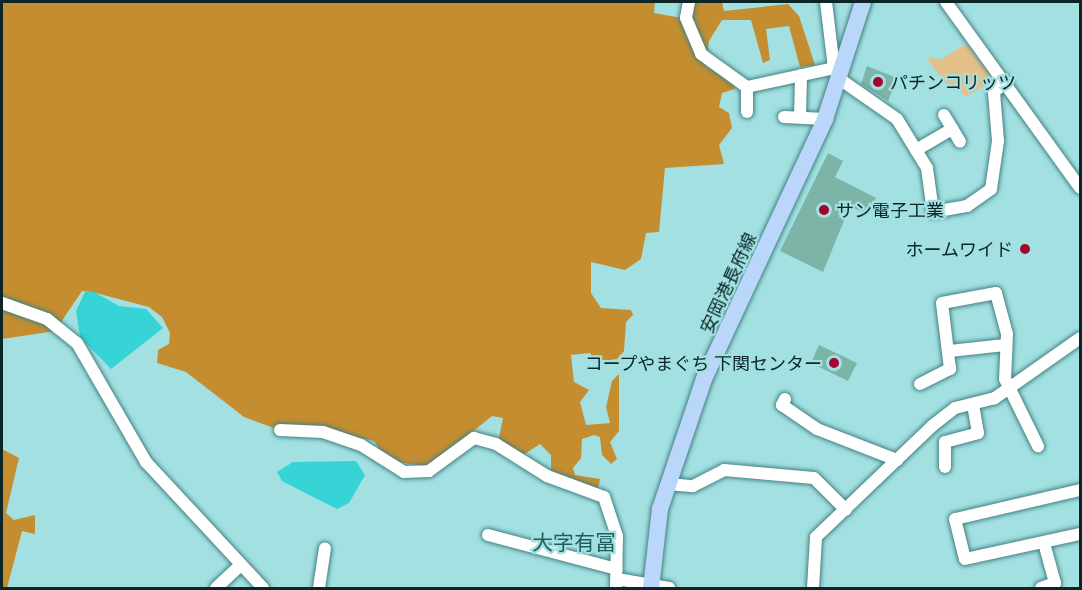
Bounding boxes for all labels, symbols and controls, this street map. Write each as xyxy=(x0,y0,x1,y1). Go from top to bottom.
place label: パチンコリッツ xyxy=(890,71,1016,93)
marker: パチンコリッツ xyxy=(871,75,885,89)
place label: サン電子工業 xyxy=(836,199,944,221)
marker: サン電子工業 xyxy=(817,203,831,217)
street label: 安岡港長府線 xyxy=(695,229,761,337)
place label: ホームワイド xyxy=(905,238,1013,260)
marker: ホームワイド xyxy=(1018,242,1032,256)
place label: コープやまぐち 下関センター xyxy=(583,352,822,374)
marker: コープやまぐち 下関センター xyxy=(827,356,841,370)
district label: 大字有冨 xyxy=(532,529,616,555)

